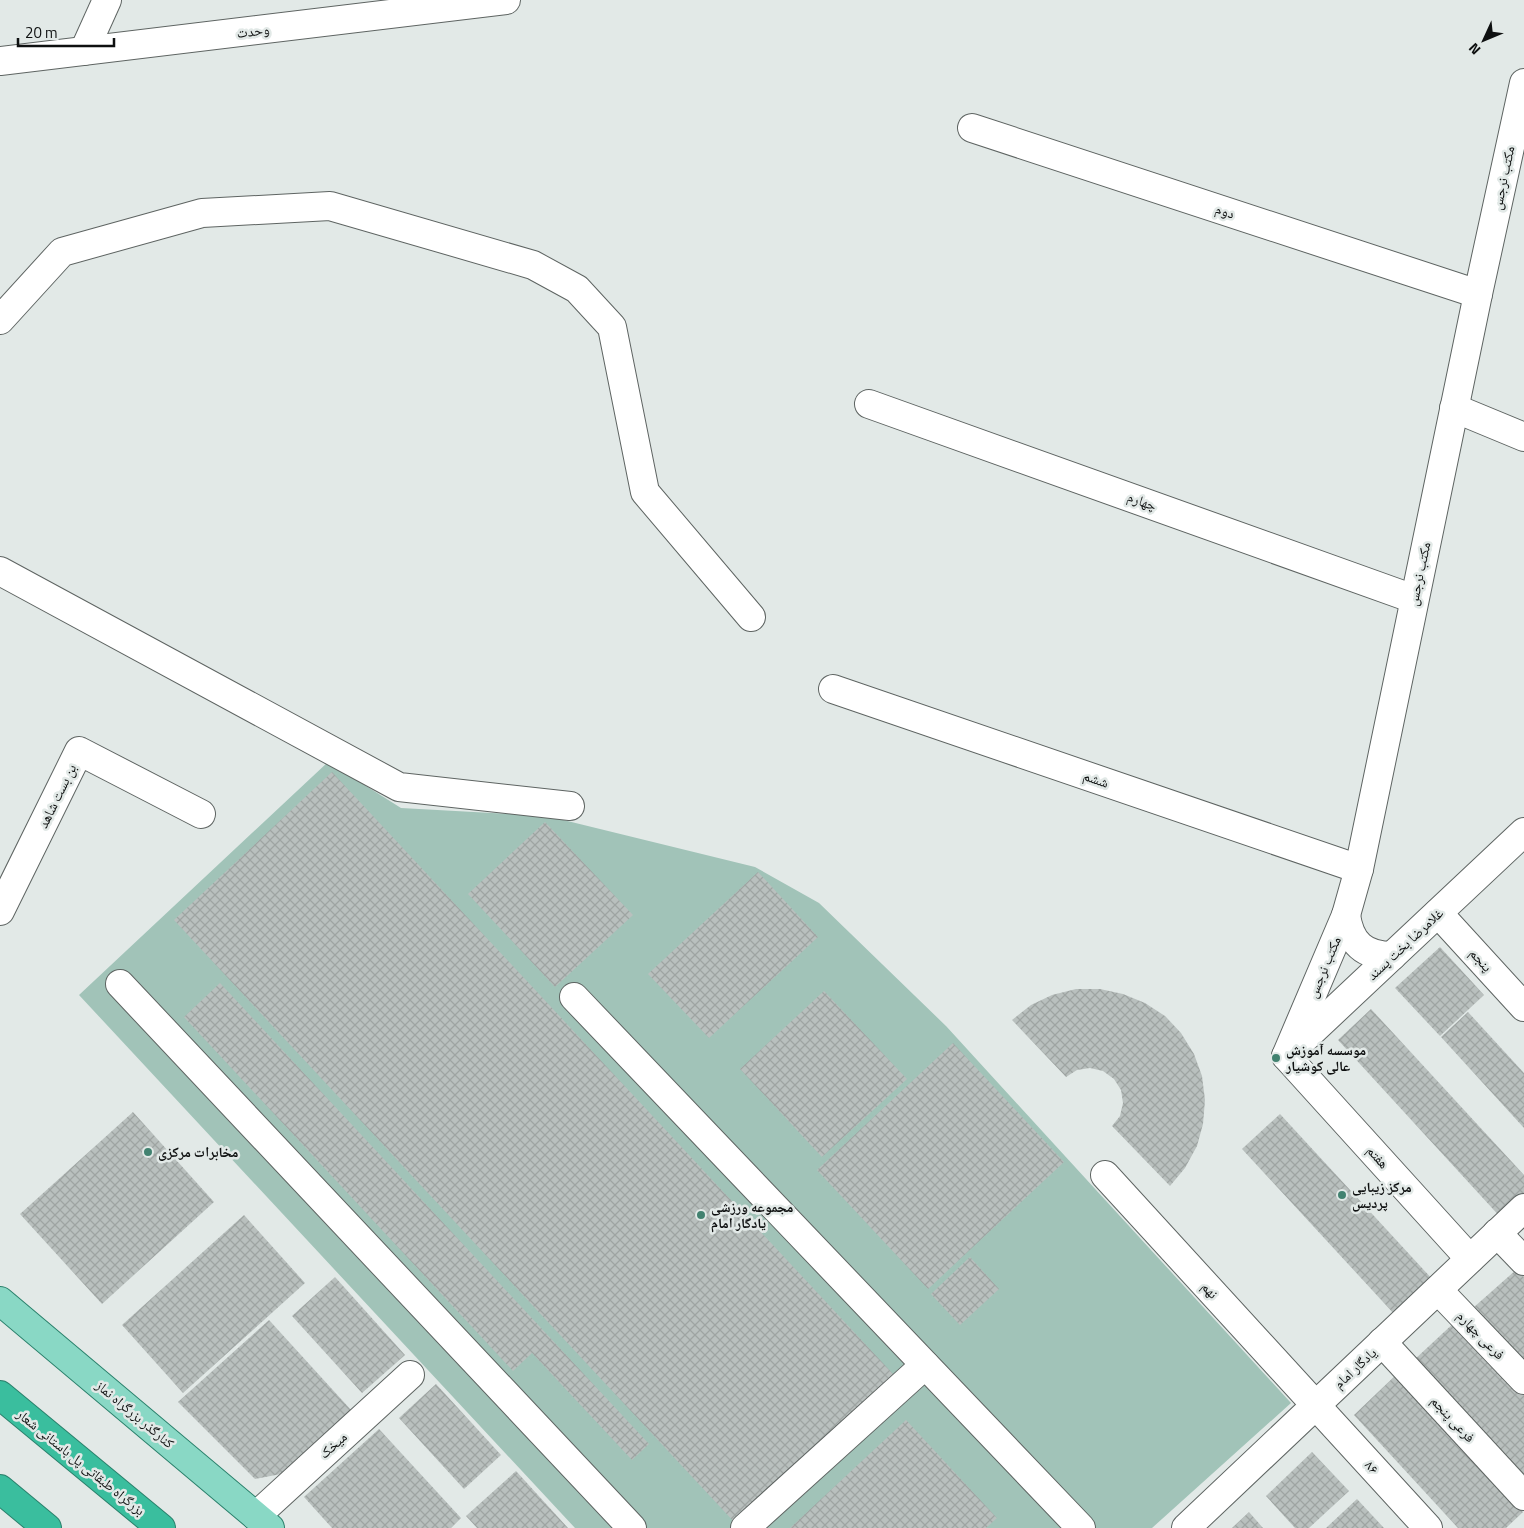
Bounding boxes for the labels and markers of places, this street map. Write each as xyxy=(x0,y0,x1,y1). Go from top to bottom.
place label: موسسه آموزش عالی کوشیار xyxy=(1285,1039,1366,1076)
marker: موسسه آموزش عالی کوشیار xyxy=(1270,1052,1282,1064)
place label: مخابرات مرکزی xyxy=(158,1141,238,1162)
marker: مخابرات مرکزی xyxy=(142,1146,154,1158)
place label: مرکز زیبایی پردیس xyxy=(1352,1176,1412,1213)
marker: مرکز زیبایی پردیس xyxy=(1336,1189,1348,1201)
place label: مجموعه ورزشی یادگار امام xyxy=(711,1196,793,1233)
marker: مجموعه ورزشی یادگار امام xyxy=(695,1209,707,1221)

